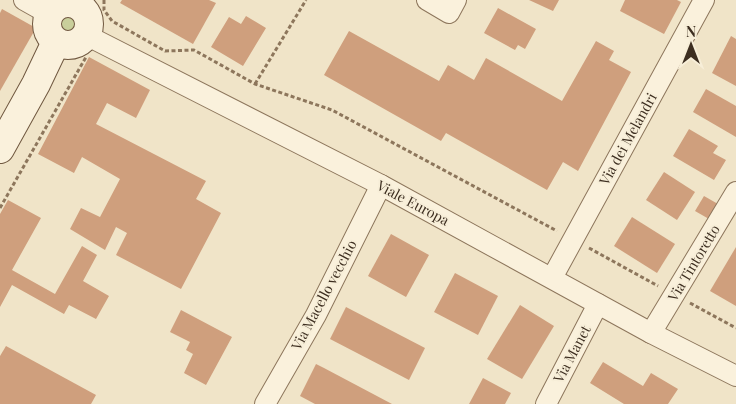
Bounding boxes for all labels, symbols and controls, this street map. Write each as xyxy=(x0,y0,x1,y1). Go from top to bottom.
north arrow xyxy=(666,20,716,70)
text: N xyxy=(686,22,696,41)
street label: Via dei Melandri xyxy=(594,89,661,189)
street label: Viale Europa xyxy=(373,175,453,230)
street label: Via Tintoretto xyxy=(663,221,724,305)
street label: Via Macello vecchio xyxy=(286,236,361,354)
street label: Via Manet xyxy=(548,321,595,387)

